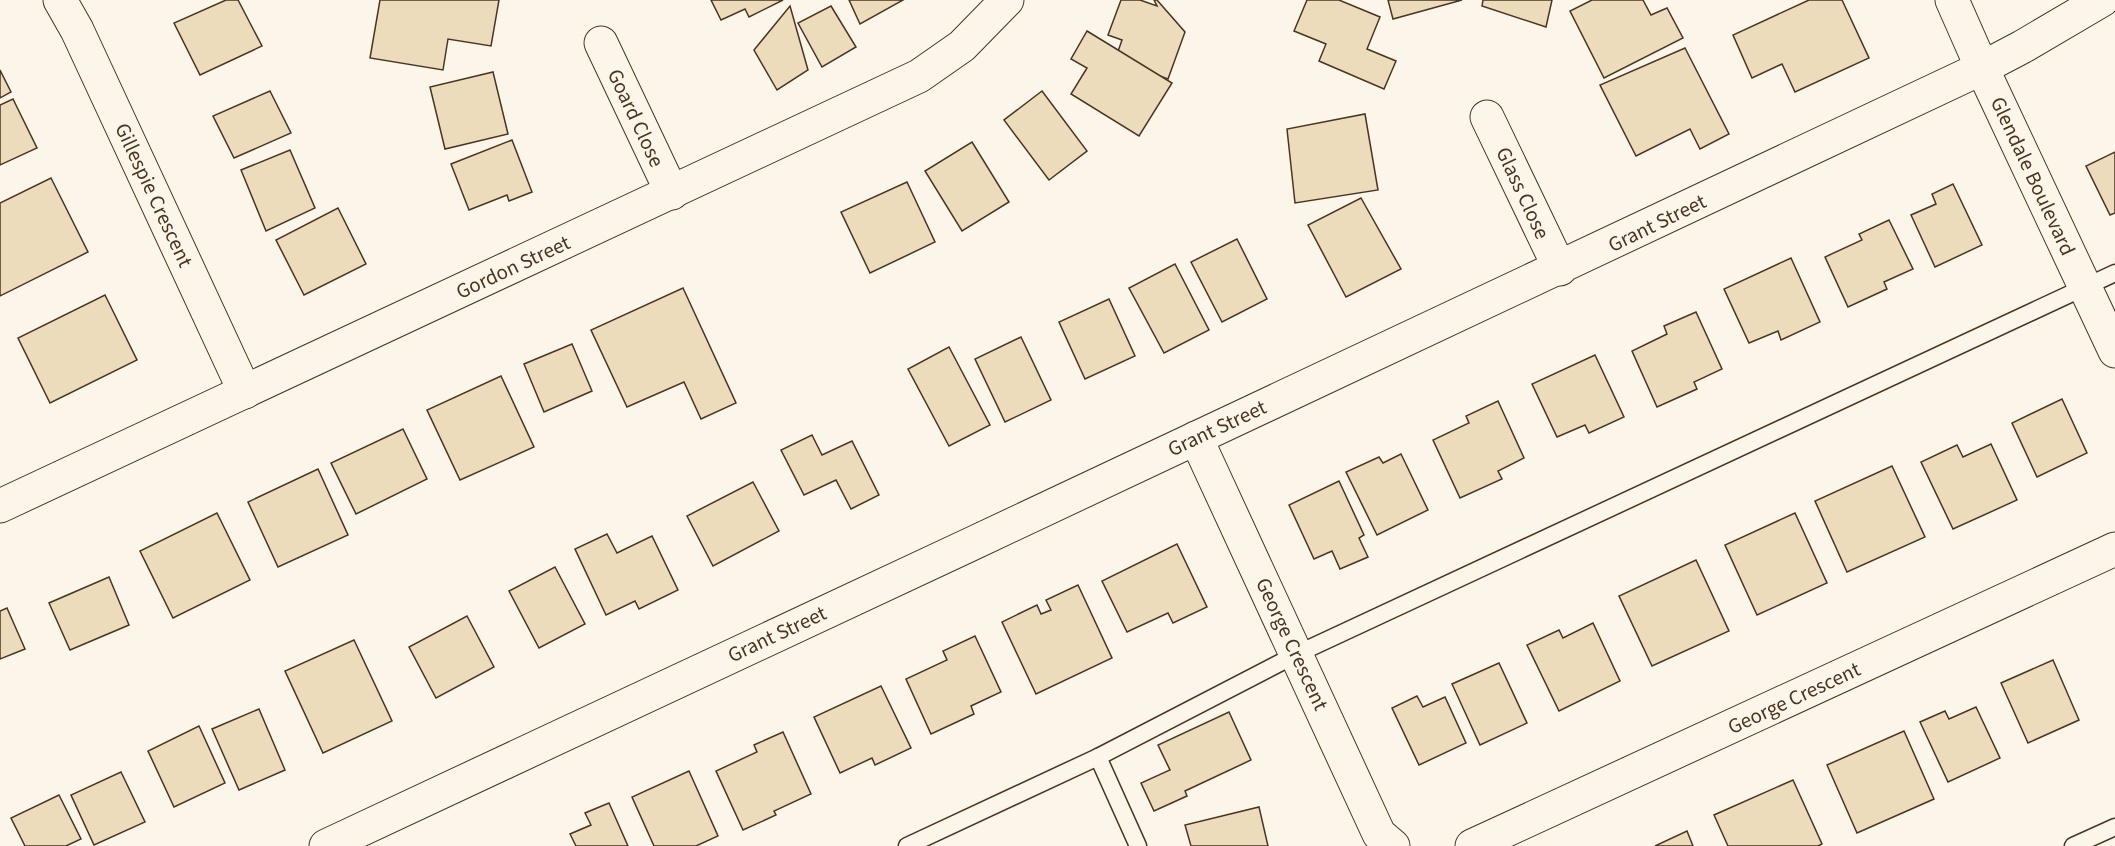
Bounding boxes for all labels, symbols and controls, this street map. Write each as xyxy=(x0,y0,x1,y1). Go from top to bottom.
street label: Goard Close xyxy=(600,64,672,172)
street label: Glendale Boulevard xyxy=(1983,92,2083,260)
street label: Gillespie Crescent xyxy=(107,118,201,272)
street label: Glass Close xyxy=(1489,142,1557,244)
street label: Grant Street xyxy=(1603,186,1711,260)
street label: Gordon Street xyxy=(451,227,575,307)
street label: Grant Street xyxy=(1163,392,1271,464)
street label: George Crescent xyxy=(1248,573,1336,715)
street label: Grant Street xyxy=(723,598,831,670)
street label: George Crescent xyxy=(1723,654,1865,742)

